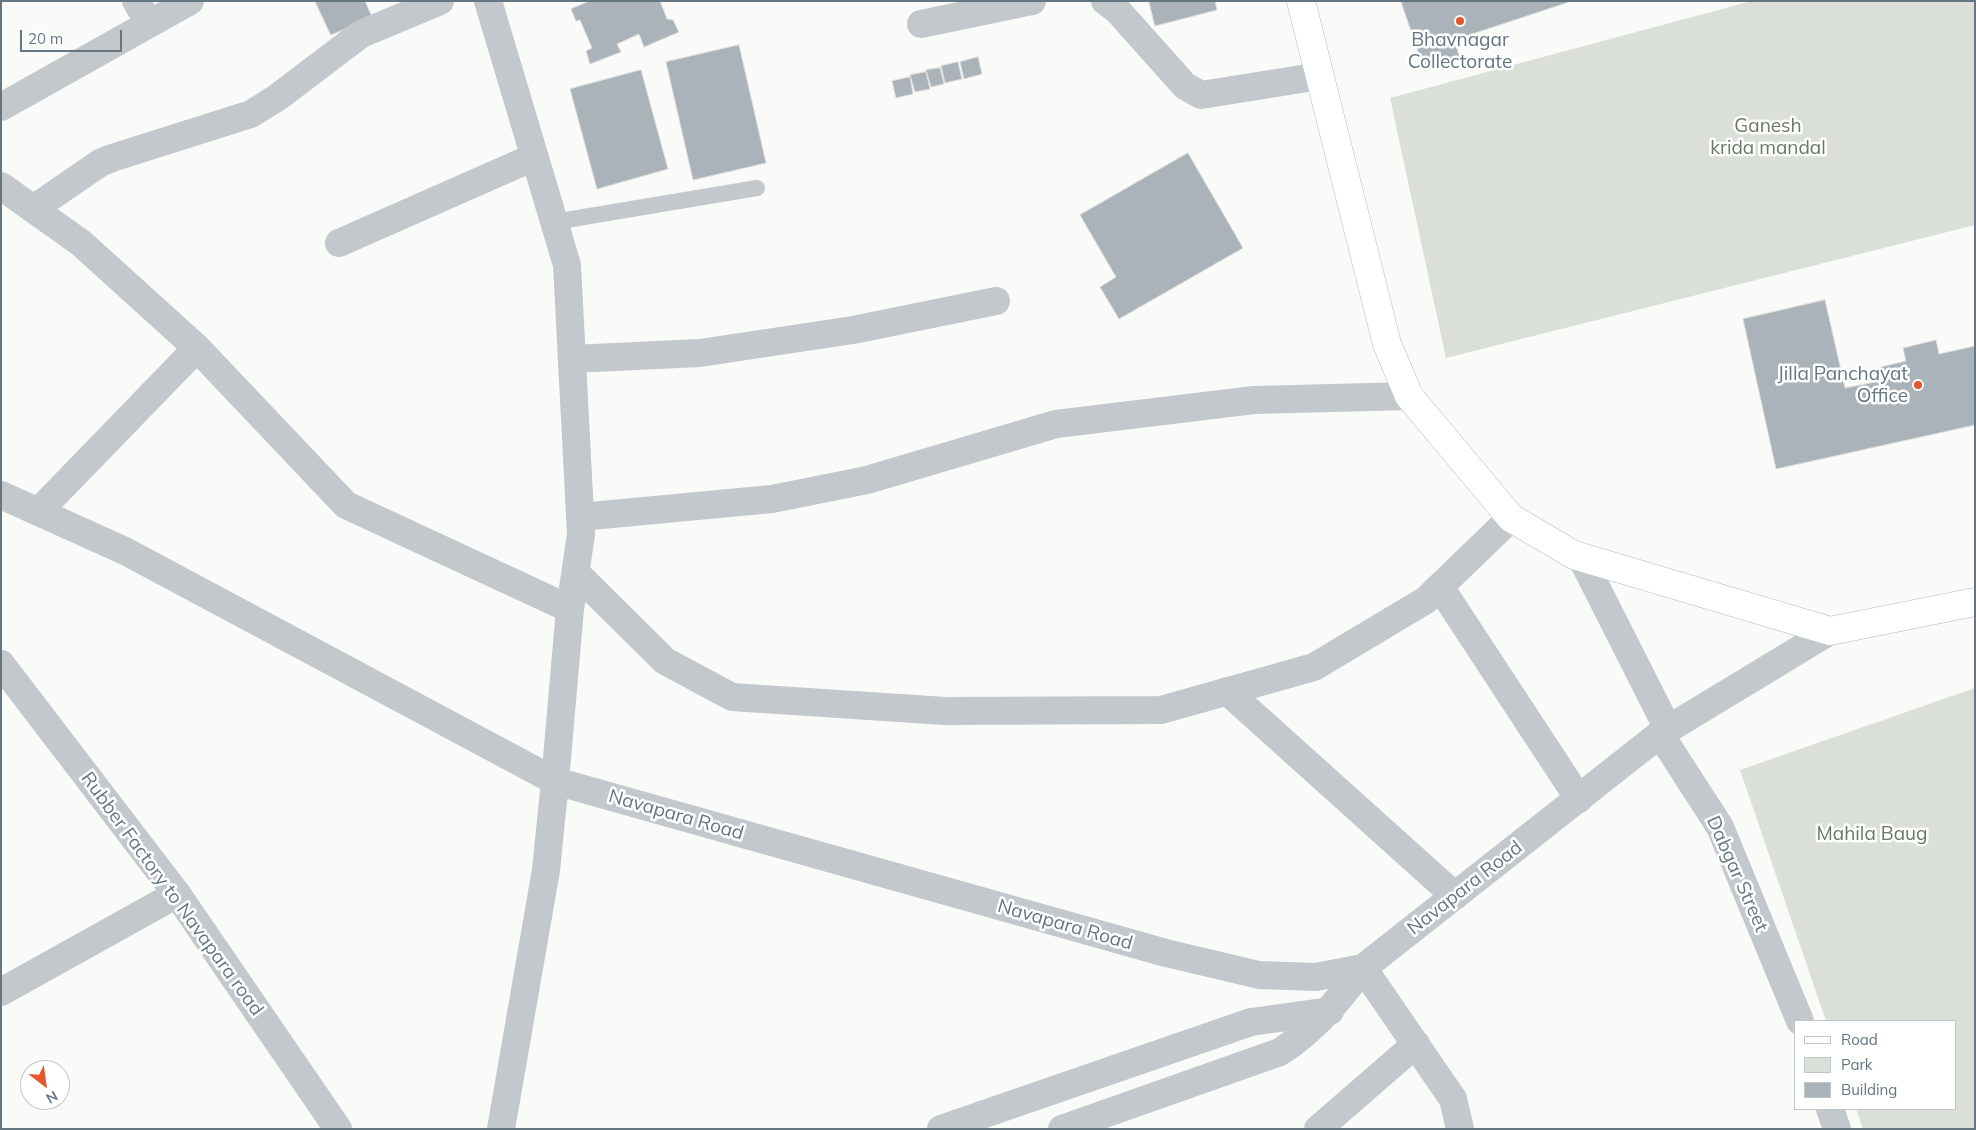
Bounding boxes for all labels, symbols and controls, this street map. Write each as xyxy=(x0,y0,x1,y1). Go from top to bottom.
marker: Bhavnagar Collectorate xyxy=(1454,15,1466,27)
scale bar xyxy=(22,20,125,52)
text: 20 m xyxy=(28,29,63,48)
place label: Bhavnagar Collectorate xyxy=(1408,29,1512,73)
park label: Ganesh krida mandal xyxy=(1710,115,1826,159)
place label: Jilla Panchayat Office xyxy=(1778,363,1908,407)
marker: Jilla Panchayat Office xyxy=(1912,379,1924,391)
street label: Rubber Factory to Navapara road xyxy=(76,768,268,1020)
street label: Navapara Road xyxy=(606,785,746,845)
street label: Dabgar Street xyxy=(1701,813,1773,935)
park label: Mahila Baug xyxy=(1817,823,1927,845)
street label: Navapara Road xyxy=(1403,836,1527,940)
street label: Navapara Road xyxy=(995,895,1135,955)
legend xyxy=(1794,1020,1956,1110)
text: Road xyxy=(1841,1030,1878,1049)
text: Park xyxy=(1841,1055,1873,1074)
north arrow xyxy=(20,1060,70,1110)
text: Building xyxy=(1841,1080,1897,1099)
text: N xyxy=(43,1087,61,1108)

